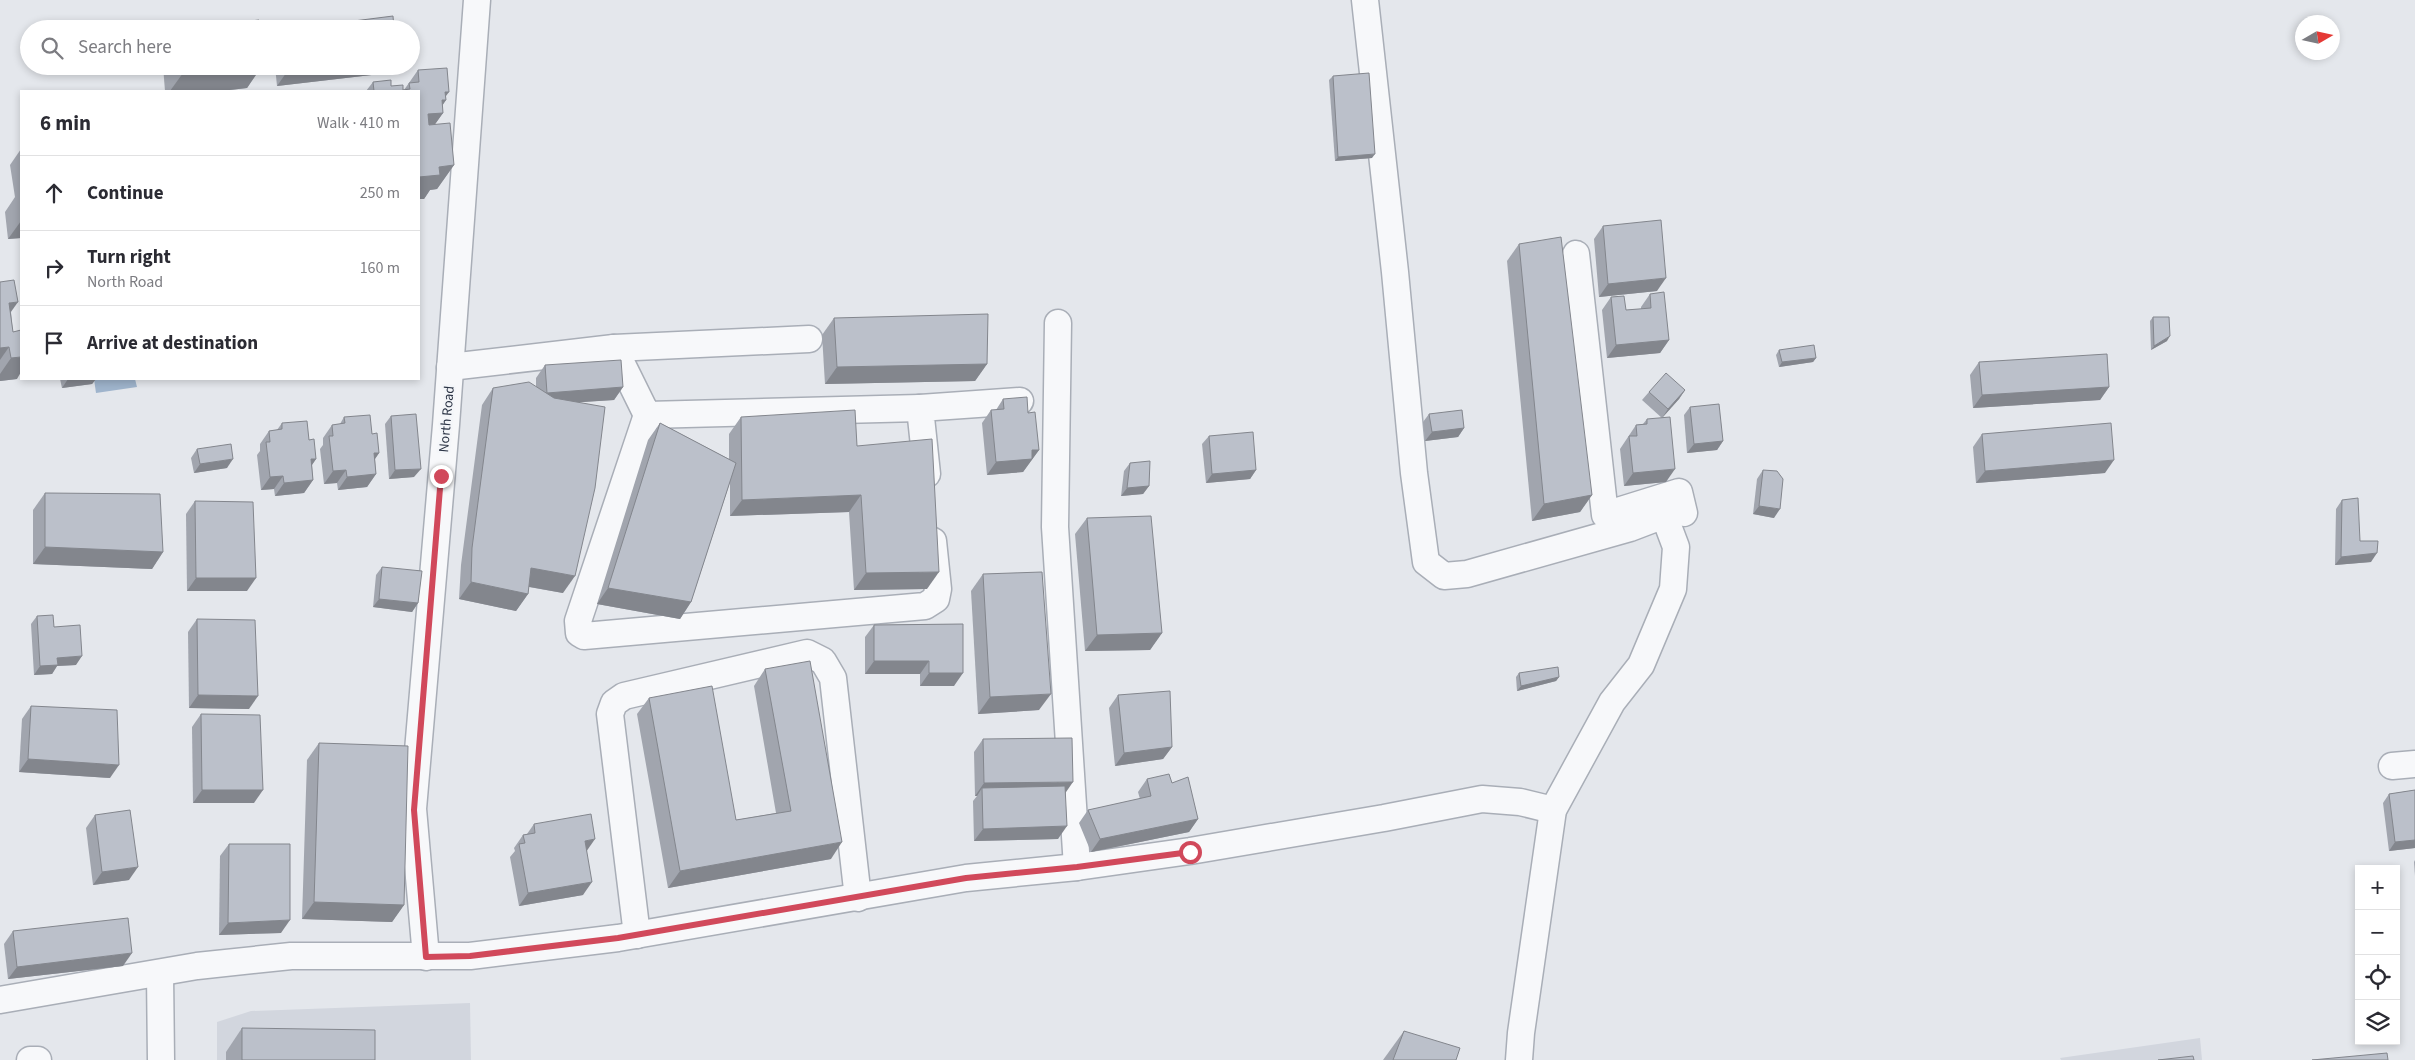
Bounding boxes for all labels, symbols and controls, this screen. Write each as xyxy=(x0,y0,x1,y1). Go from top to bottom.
north arrow xyxy=(2295,15,2340,60)
search box xyxy=(20,20,420,75)
icon: search xyxy=(38,34,66,62)
text: Search here xyxy=(78,34,172,61)
text: 6 min xyxy=(40,108,91,138)
text: Walk · 410 m xyxy=(317,112,400,134)
icon: ahead xyxy=(40,179,68,207)
text: Continue xyxy=(87,180,164,207)
text: 250 m xyxy=(360,182,400,204)
text: Turn right xyxy=(87,244,171,271)
icon: right xyxy=(40,254,68,282)
text: 160 m xyxy=(360,257,400,279)
text: North Road xyxy=(87,271,163,293)
icon: arrive xyxy=(40,329,68,357)
text: Arrive at destination xyxy=(87,330,258,357)
street label: North Road xyxy=(434,385,460,453)
route end xyxy=(430,465,453,488)
route start xyxy=(1179,841,1202,864)
map controls xyxy=(2355,865,2400,1045)
button: + xyxy=(2355,865,2400,910)
button: − xyxy=(2355,910,2400,955)
button: locate xyxy=(2355,955,2400,1000)
button: layers xyxy=(2355,1000,2400,1045)

